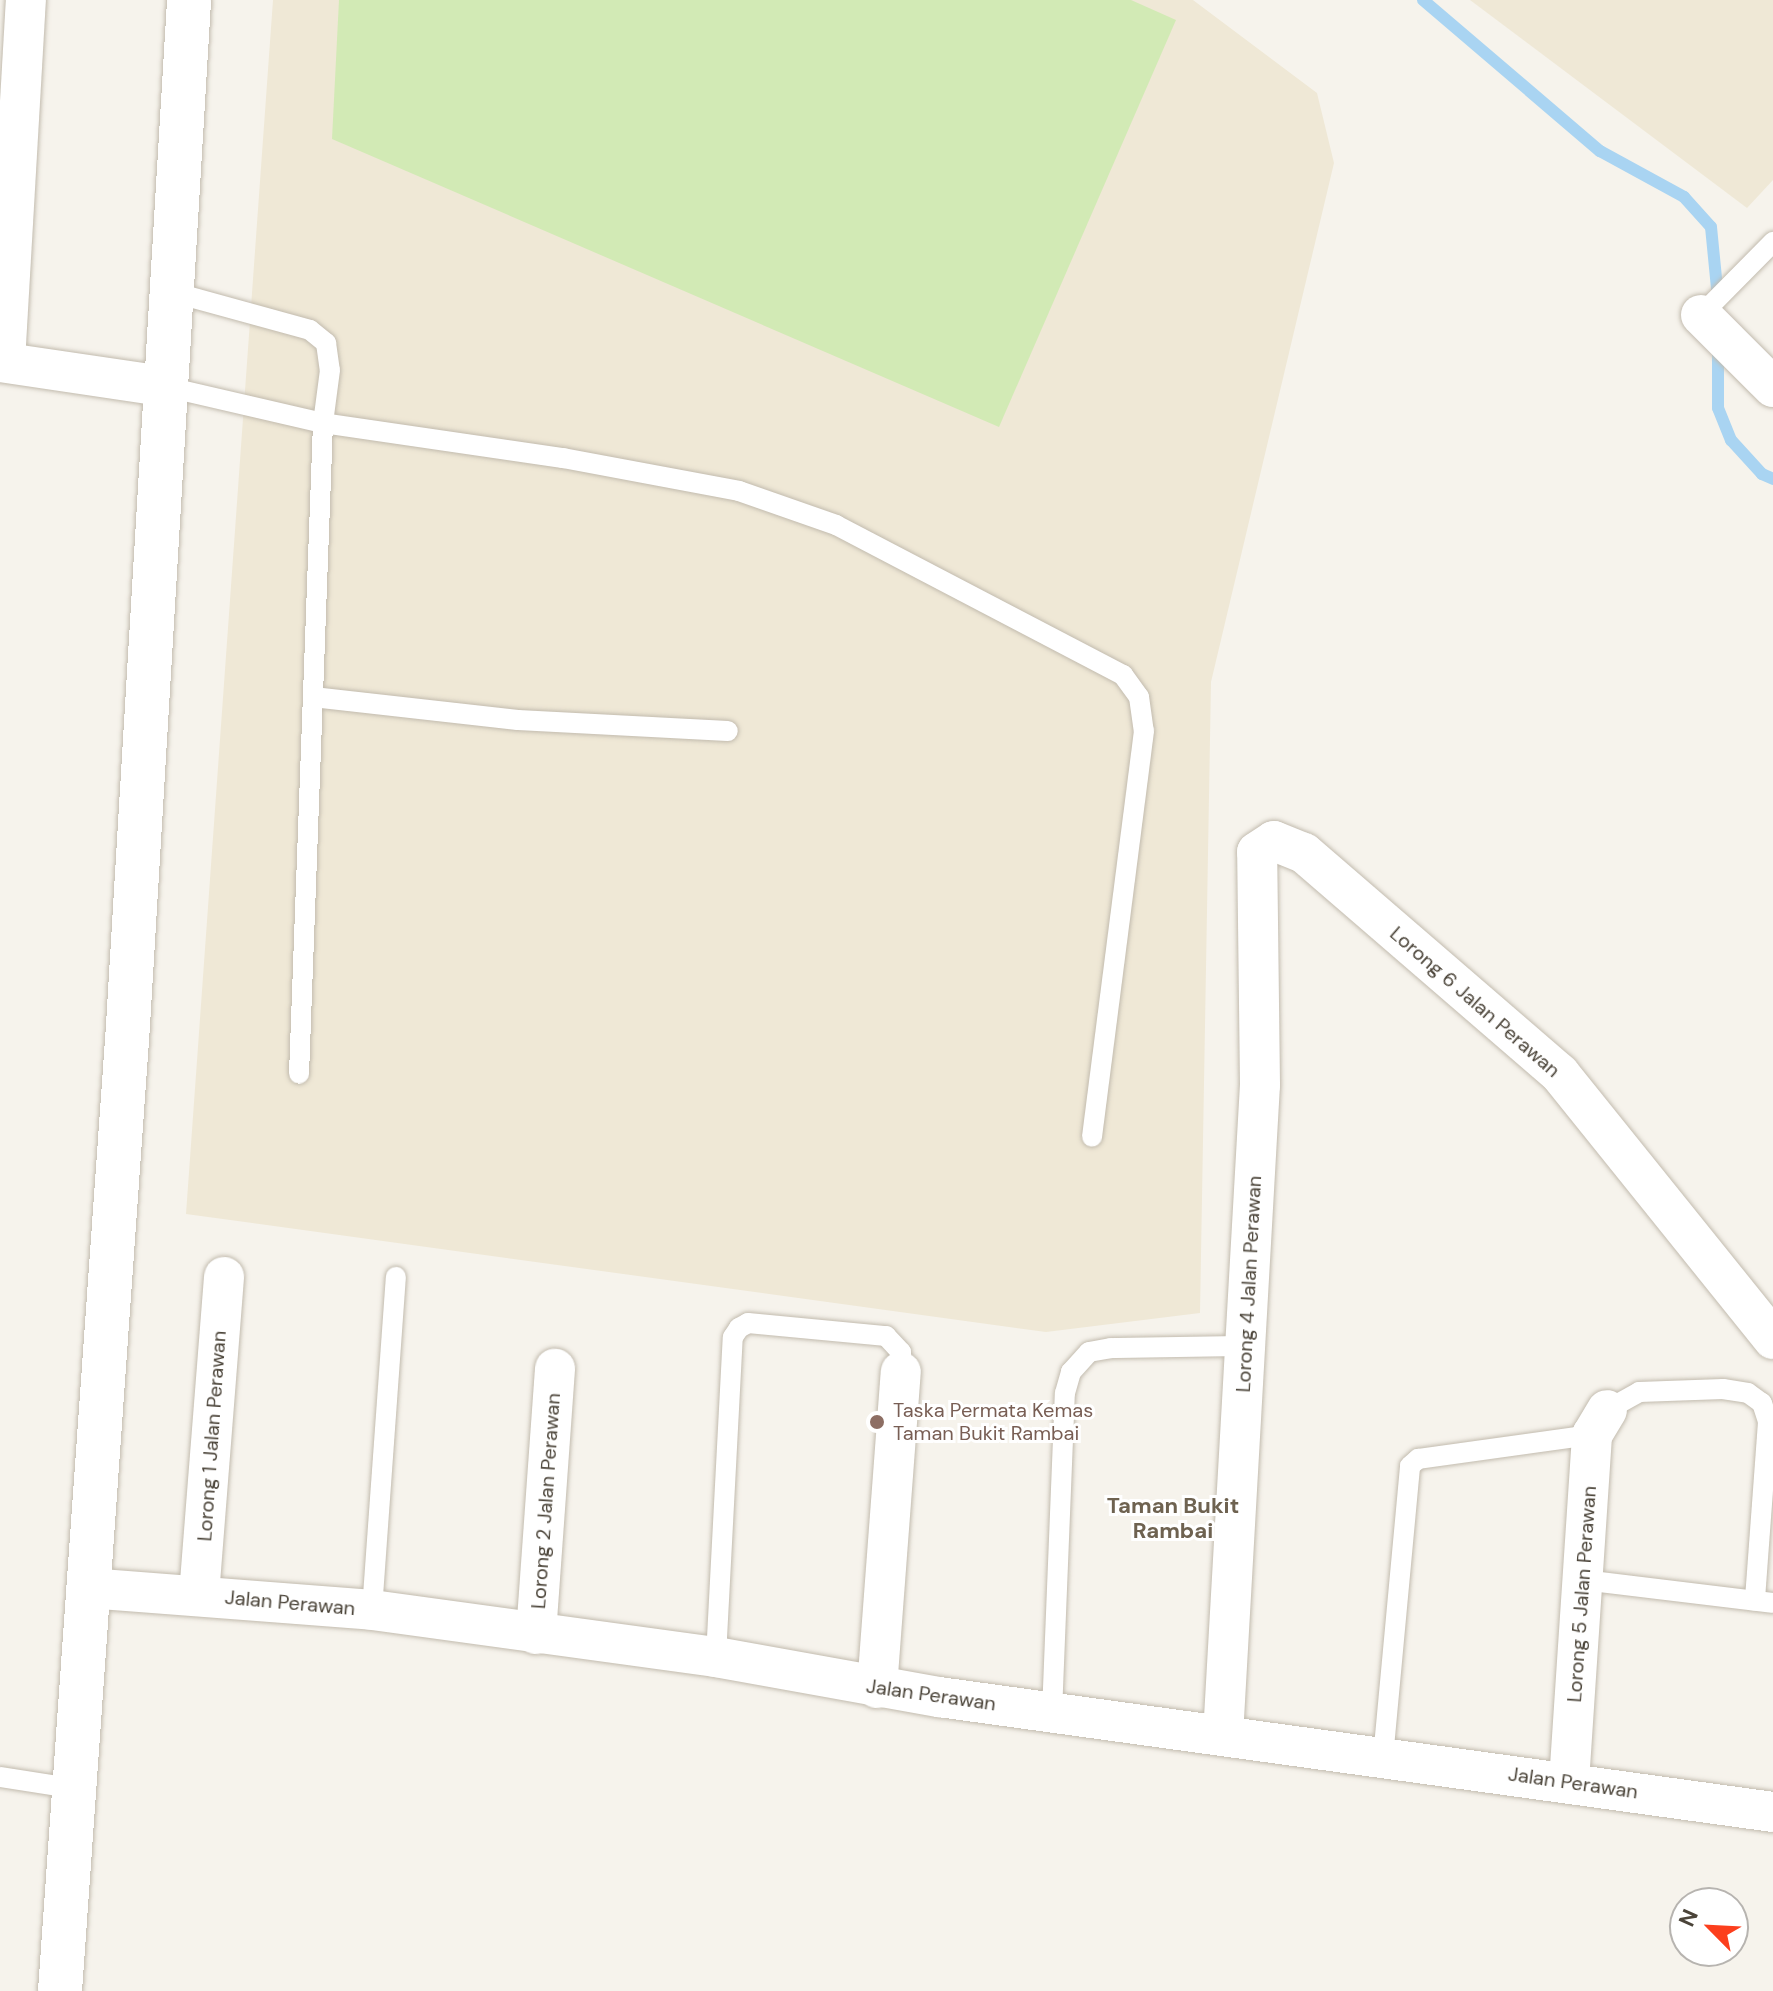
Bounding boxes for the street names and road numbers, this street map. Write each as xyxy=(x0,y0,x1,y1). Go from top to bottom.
street label: Lorong 6 Jalan Perawan xyxy=(1385,922,1565,1082)
street label: Lorong 4 Jalan Perawan xyxy=(1231,1175,1267,1393)
street label: Lorong 1 Jalan Perawan xyxy=(193,1330,231,1542)
street label: Lorong 2 Jalan Perawan xyxy=(526,1392,566,1610)
street label: Lorong 5 Jalan Perawan xyxy=(1562,1485,1602,1703)
street label: Jalan Perawan xyxy=(224,1585,356,1621)
street label: Jalan Perawan xyxy=(865,1674,997,1716)
street label: Jalan Perawan xyxy=(1507,1762,1639,1804)

